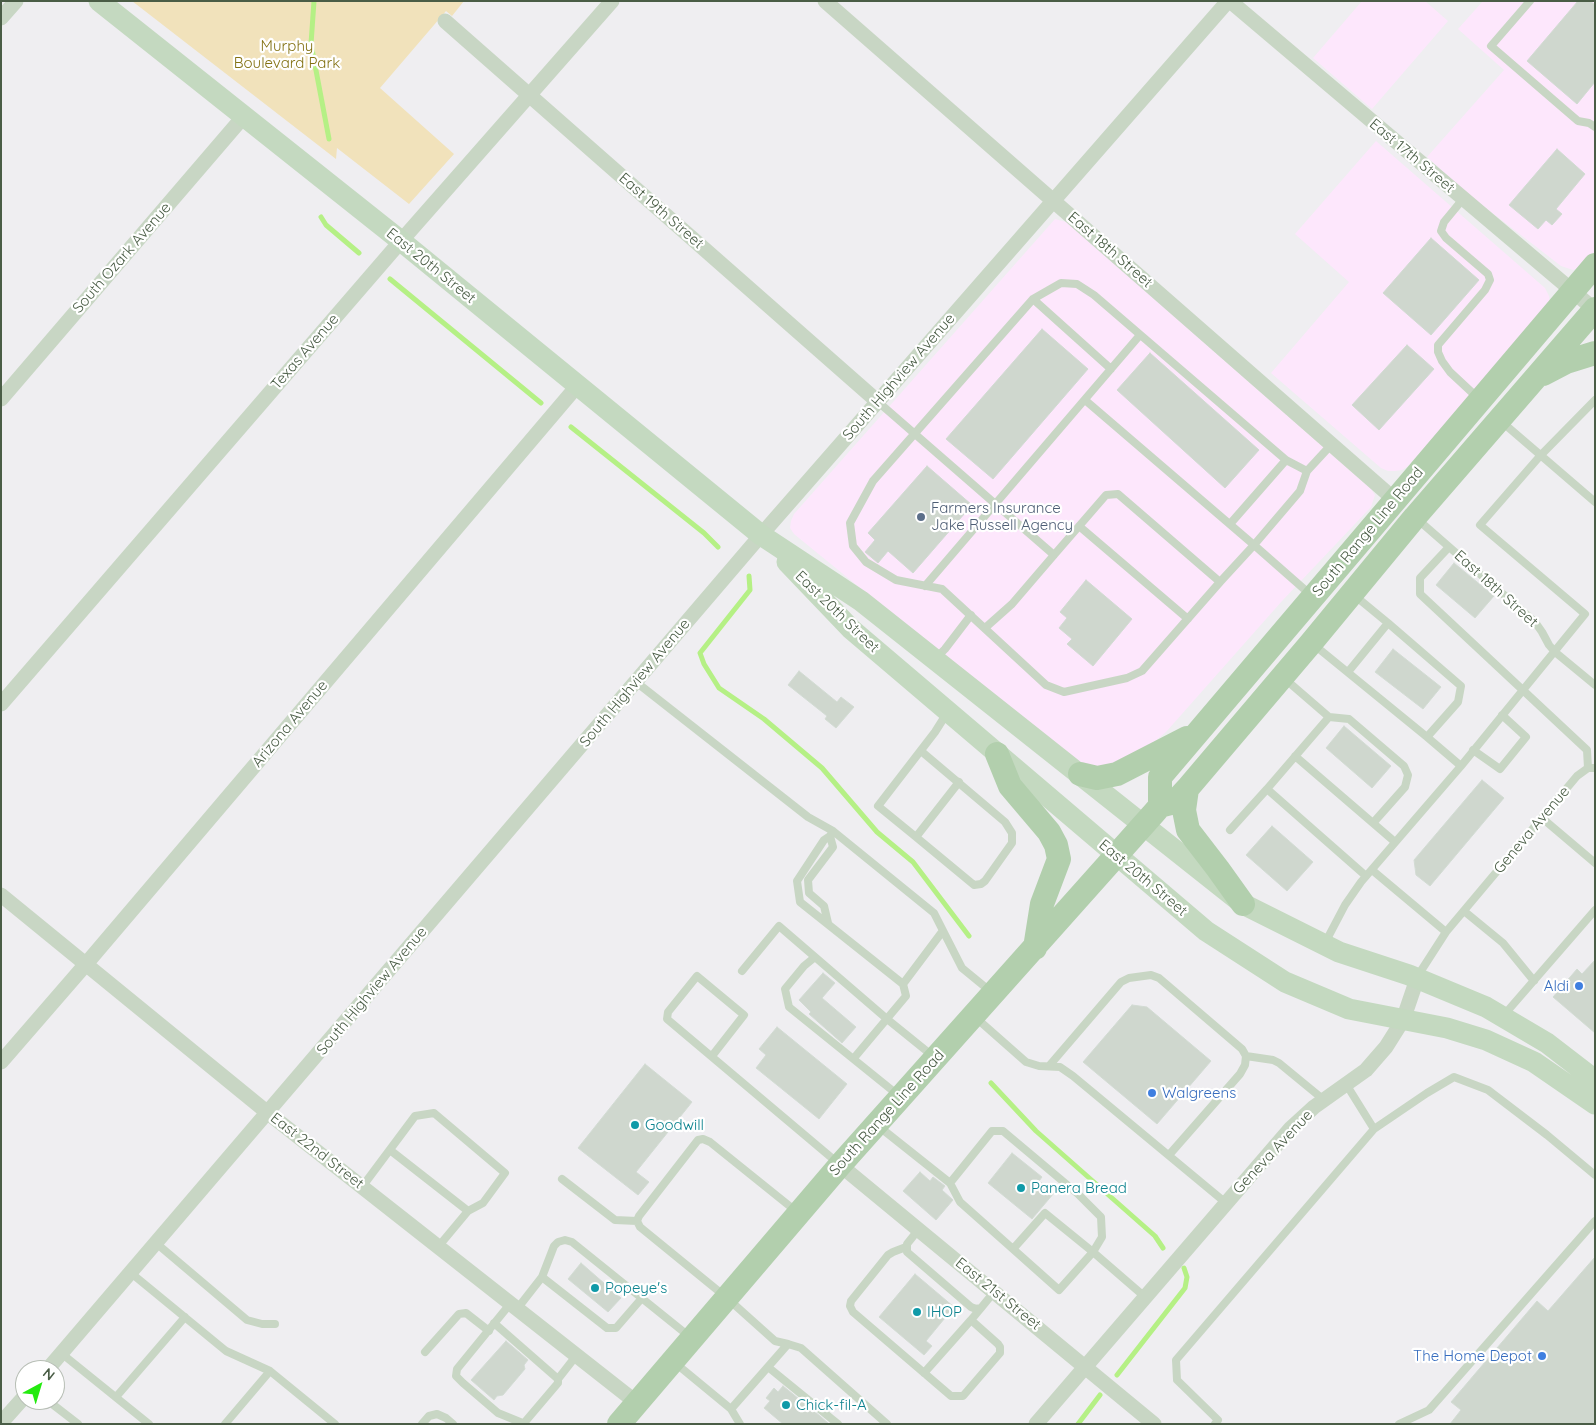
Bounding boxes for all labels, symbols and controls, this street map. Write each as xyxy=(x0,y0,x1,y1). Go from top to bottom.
park label: Murphy Boulevard Park xyxy=(234,37,340,72)
street label: East 17th Street xyxy=(1366,115,1458,197)
street label: East 19th Street xyxy=(615,169,707,253)
street label: South Ozark Avenue xyxy=(69,199,175,317)
street label: East 18th Street xyxy=(1064,208,1156,292)
street label: East 20th Street xyxy=(383,224,479,308)
street label: Texas Avenue xyxy=(267,310,343,394)
street label: South Highview Avenue xyxy=(839,310,959,444)
street label: South Range Line Road xyxy=(1309,464,1427,600)
place label: Farmers Insurance Jake Russell Agency xyxy=(931,499,1073,534)
marker: Farmers Insurance Jake Russell Agency xyxy=(915,511,927,523)
street label: East 18th Street xyxy=(1451,547,1541,631)
street label: East 20th Street xyxy=(791,567,883,657)
street label: South Highview Avenue xyxy=(576,615,694,751)
street label: Arizona Avenue xyxy=(248,677,332,771)
street label: Geneva Avenue xyxy=(1490,783,1574,877)
street label: East 20th Street xyxy=(1095,836,1191,920)
street label: South Highview Avenue xyxy=(313,923,431,1059)
place label: Aldi xyxy=(1544,977,1569,995)
marker: Aldi xyxy=(1573,980,1585,992)
street label: South Range Line Road xyxy=(826,1046,948,1180)
place label: Walgreens xyxy=(1162,1084,1236,1102)
marker: Walgreens xyxy=(1146,1087,1158,1099)
street label: Geneva Avenue xyxy=(1229,1106,1317,1198)
street label: East 22nd Street xyxy=(267,1109,367,1193)
place label: Goodwill xyxy=(645,1116,704,1134)
marker: Goodwill xyxy=(629,1119,641,1131)
place label: Panera Bread xyxy=(1031,1179,1127,1197)
marker: Panera Bread xyxy=(1015,1182,1027,1194)
street label: East 21st Street xyxy=(952,1254,1044,1334)
place label: Popeye's xyxy=(605,1279,667,1297)
marker: Popeye's xyxy=(589,1282,601,1294)
place label: IHOP xyxy=(927,1303,962,1321)
marker: IHOP xyxy=(911,1306,923,1318)
place label: The Home Depot xyxy=(1413,1347,1532,1365)
marker: The Home Depot xyxy=(1536,1350,1548,1362)
north arrow xyxy=(15,1360,65,1410)
text: N xyxy=(39,1364,58,1384)
place label: Chick-fil-A xyxy=(796,1396,867,1414)
marker: Chick-fil-A xyxy=(780,1399,792,1411)

